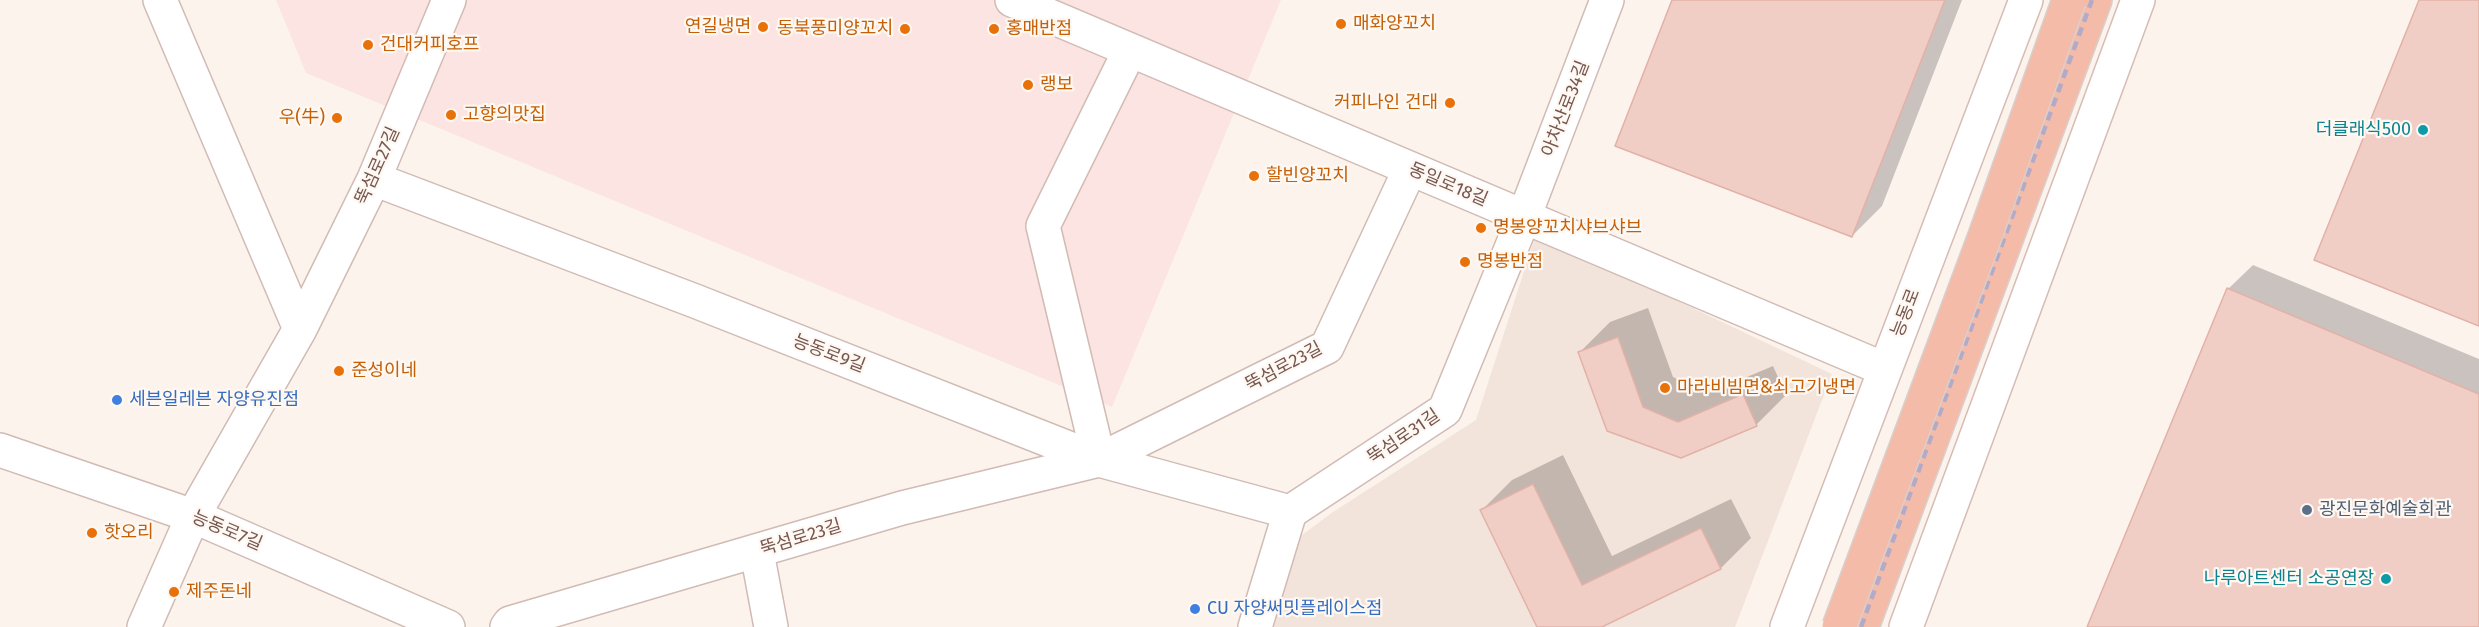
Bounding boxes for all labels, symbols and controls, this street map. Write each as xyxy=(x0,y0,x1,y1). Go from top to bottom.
place label: 매화양꼬치 xyxy=(1353,13,1436,35)
place label: 연길냉면 xyxy=(685,16,751,38)
marker: 매화양꼬치 xyxy=(1334,17,1348,31)
place label: 동북풍미양꼬치 xyxy=(777,18,893,40)
place label: 홍매반점 xyxy=(1006,18,1072,40)
marker: 연길냉면 xyxy=(756,20,770,34)
marker: 동북풍미양꼬치 xyxy=(898,22,912,36)
marker: 홍매반점 xyxy=(987,22,1001,36)
place label: 건대커피호프 xyxy=(380,34,479,56)
marker: 건대커피호프 xyxy=(361,38,375,52)
street label: 아차산로34길 xyxy=(1538,58,1594,160)
place label: 랭보 xyxy=(1040,74,1073,96)
marker: 랭보 xyxy=(1021,78,1035,92)
place label: 커피나인 건대 xyxy=(1334,92,1438,114)
marker: 커피나인 건대 xyxy=(1443,96,1457,110)
place label: 고향의맛집 xyxy=(463,104,546,126)
place label: 우(牛) xyxy=(279,107,325,129)
marker: 고향의맛집 xyxy=(444,108,458,122)
marker: 우(牛) xyxy=(330,111,344,125)
place label: 더클래식500 xyxy=(2316,119,2411,141)
marker: 더클래식500 xyxy=(2416,123,2430,137)
street label: 뚝섬로27길 xyxy=(351,124,405,208)
street label: 동일로18길 xyxy=(1405,159,1491,211)
place label: 할빈양꼬치 xyxy=(1266,165,1349,187)
marker: 할빈양꼬치 xyxy=(1247,169,1261,183)
place label: 명봉양꼬치샤브샤브 xyxy=(1493,217,1642,239)
marker: 명봉양꼬치샤브샤브 xyxy=(1474,221,1488,235)
place label: 명봉반점 xyxy=(1477,251,1543,273)
marker: 명봉반점 xyxy=(1458,255,1472,269)
street label: 능동로 xyxy=(1887,286,1925,340)
street label: 능동로9길 xyxy=(790,330,868,378)
street label: 뚝섬로23길 xyxy=(1242,338,1326,396)
place label: 준성이네 xyxy=(351,360,417,382)
marker: 준성이네 xyxy=(332,364,346,378)
place label: 마라비빔면&쇠고기냉면 xyxy=(1677,377,1856,399)
marker: 마라비빔면&쇠고기냉면 xyxy=(1658,381,1672,395)
place label: 세븐일레븐 자양유진점 xyxy=(129,389,299,411)
marker: 세븐일레븐 자양유진점 xyxy=(110,393,124,407)
street label: 뚝섬로31길 xyxy=(1364,405,1444,469)
place label: 광진문화예술회관 xyxy=(2319,499,2451,521)
marker: 광진문화예술회관 xyxy=(2300,503,2314,517)
street label: 능동로7길 xyxy=(189,507,265,555)
street label: 뚝섬로23길 xyxy=(758,515,844,561)
place label: 핫오리 xyxy=(104,522,154,544)
marker: 핫오리 xyxy=(85,526,99,540)
place label: 나루아트센터 소공연장 xyxy=(2204,568,2374,590)
marker: 나루아트센터 소공연장 xyxy=(2379,572,2393,586)
place label: 제주돈네 xyxy=(186,581,252,603)
marker: 제주돈네 xyxy=(167,585,181,599)
place label: CU 자양써밋플레이스점 xyxy=(1207,598,1383,620)
marker: CU 자양써밋플레이스점 xyxy=(1188,602,1202,616)

